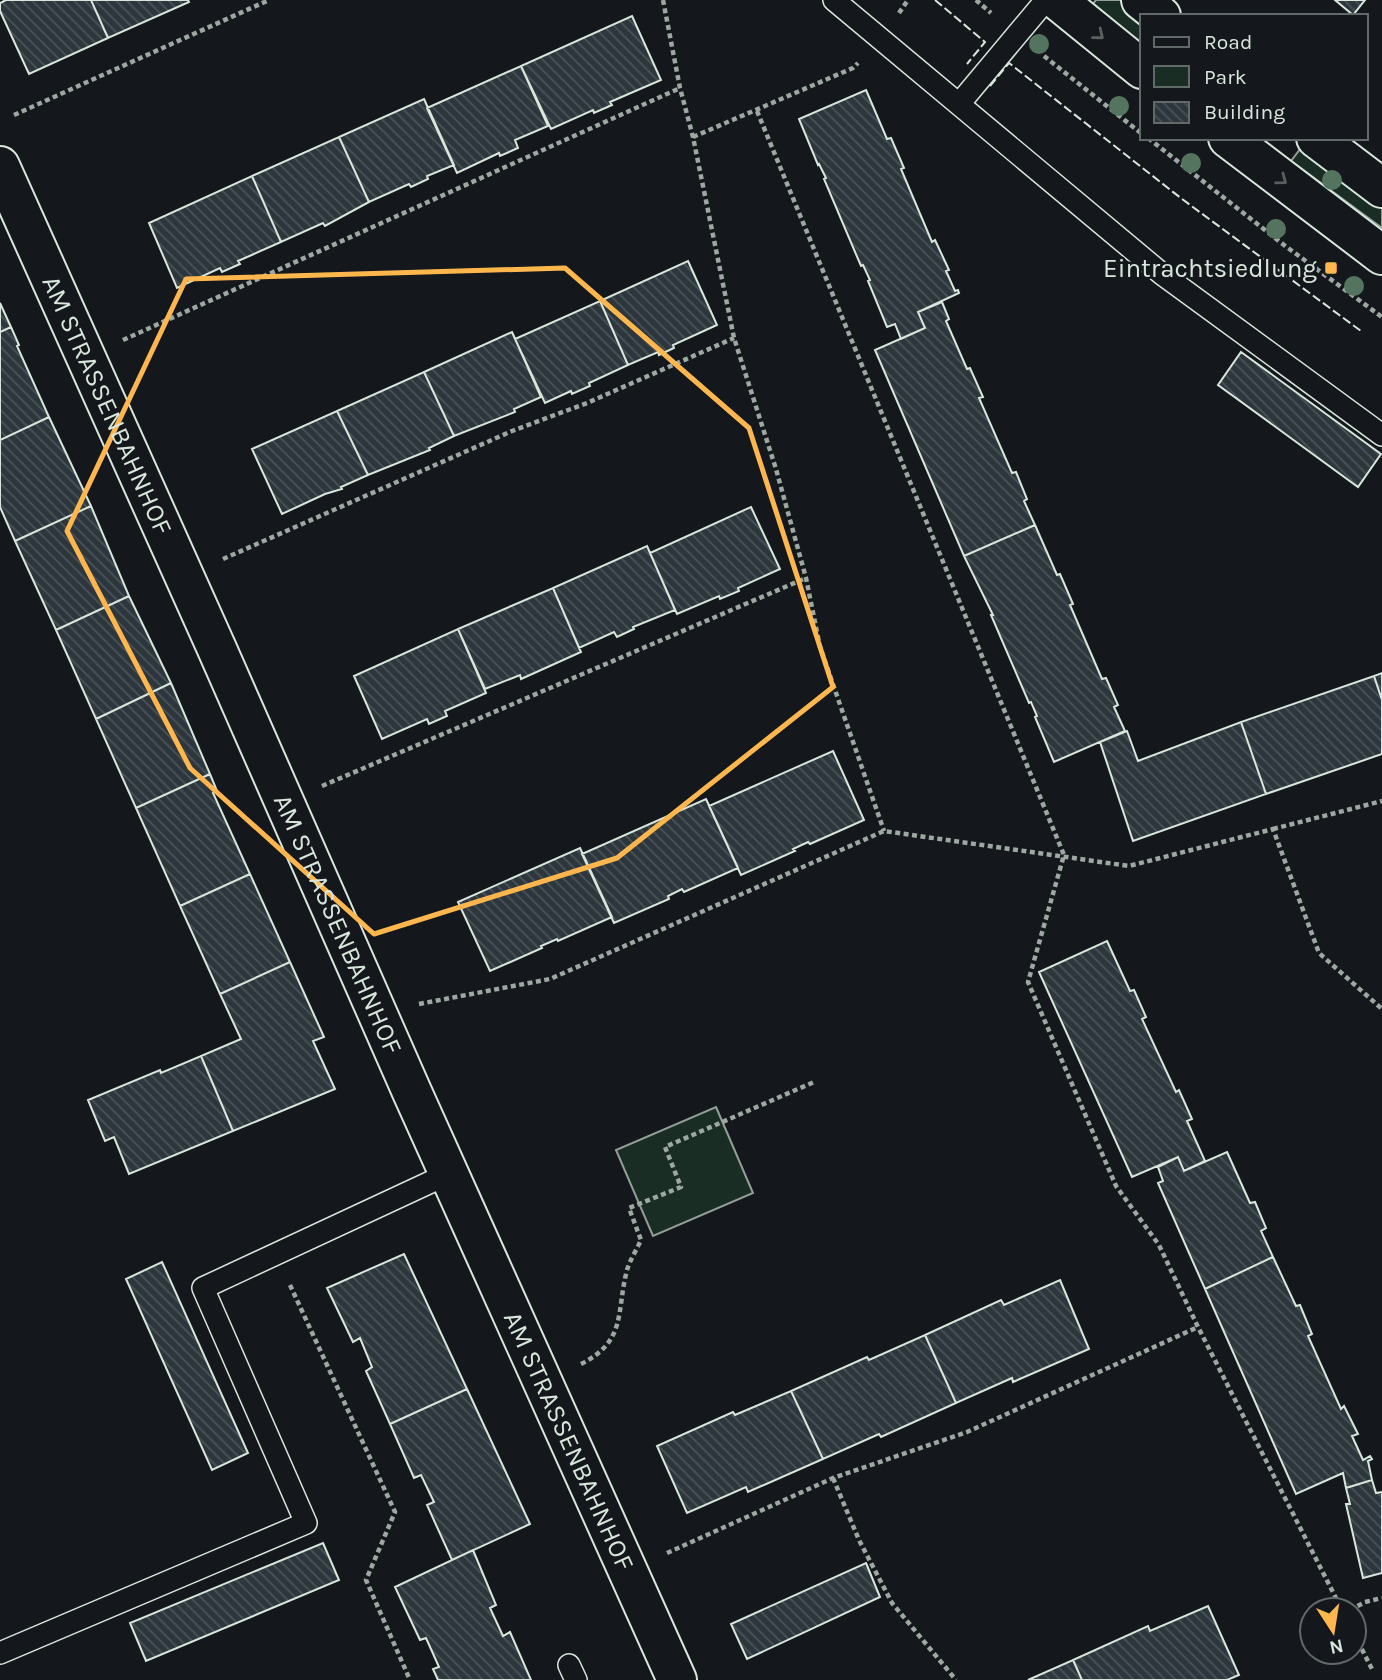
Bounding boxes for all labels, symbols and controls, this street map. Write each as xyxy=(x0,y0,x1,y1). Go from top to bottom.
legend xyxy=(1140,14,1368,140)
one-way arrow xyxy=(1092,26,1104,39)
text: Road xyxy=(1204,30,1252,54)
text: Park xyxy=(1204,65,1247,89)
text: Building xyxy=(1204,100,1285,124)
one-way arrow xyxy=(1275,172,1287,184)
place label: Eintrachtsiedlung xyxy=(1103,253,1317,284)
marker: Eintrachtsiedlung xyxy=(1323,260,1339,276)
street label: AM STRASSENBAHNHOF xyxy=(36,271,179,539)
street label: AM STRASSENBAHNHOF xyxy=(267,789,409,1059)
street label: AM STRASSENBAHNHOF xyxy=(497,1306,641,1575)
north arrow xyxy=(1298,1596,1368,1666)
text: N xyxy=(1327,1634,1345,1659)

